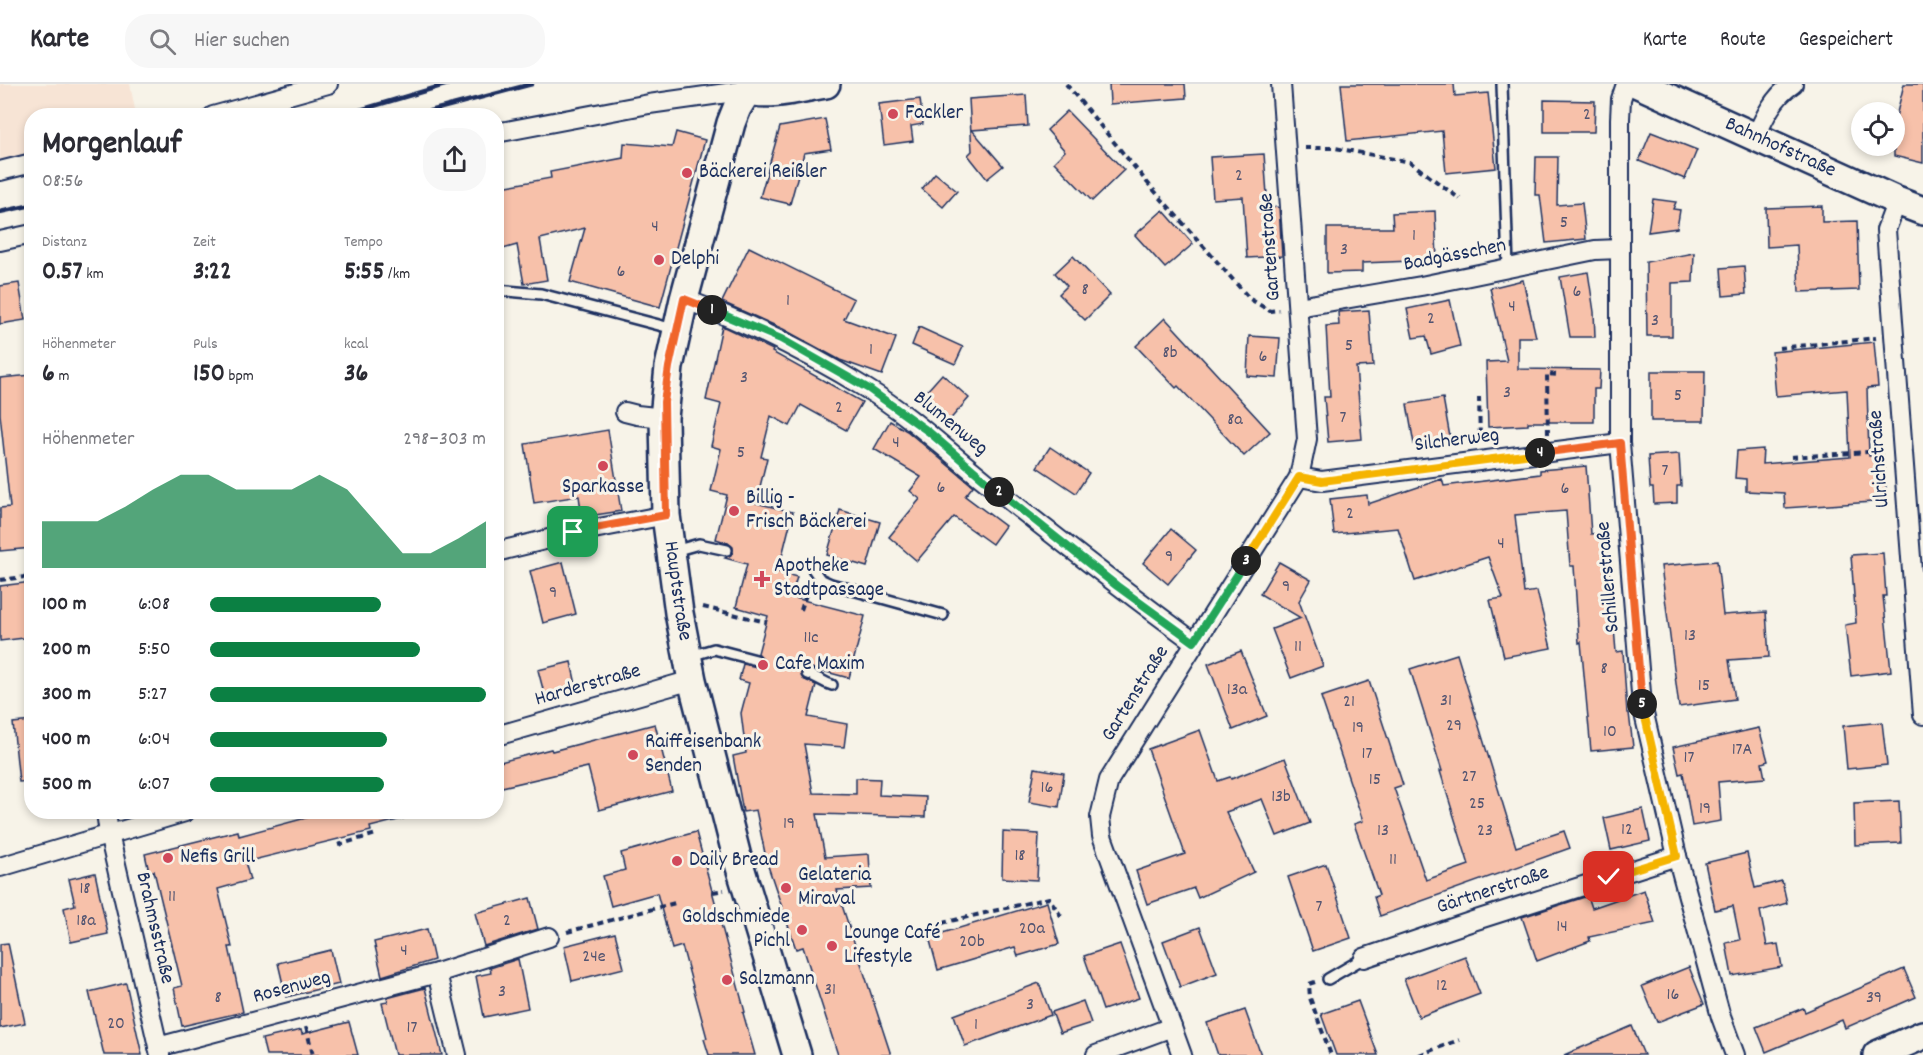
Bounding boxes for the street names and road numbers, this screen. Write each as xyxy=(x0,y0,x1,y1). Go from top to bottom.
street label: Bahnhofstraße xyxy=(1720,110,1841,186)
street label: Gartenstraße xyxy=(1252,192,1290,302)
street label: Badgässchen xyxy=(1401,231,1509,281)
street label: Blumenweg xyxy=(906,384,994,464)
street label: Ulrichstraße xyxy=(1862,409,1898,509)
street label: Silcherweg xyxy=(1413,421,1501,461)
street label: Schillerstraße xyxy=(1589,520,1629,634)
street label: Hauptstraße xyxy=(655,539,699,643)
street label: Gartenstraße xyxy=(1095,640,1177,748)
street label: Harderstraße xyxy=(532,657,644,715)
street label: Gärtnerstraße xyxy=(1433,859,1553,923)
street label: Brahmsstraße xyxy=(127,869,181,987)
street label: Rosenweg xyxy=(250,963,334,1013)

